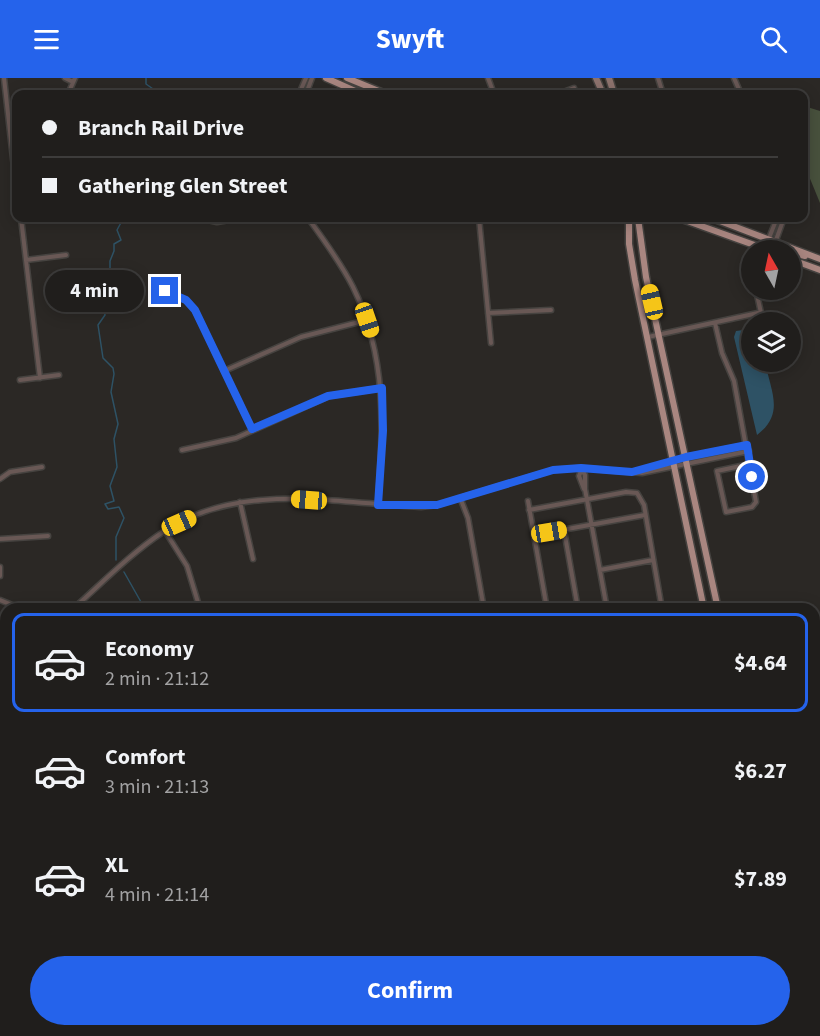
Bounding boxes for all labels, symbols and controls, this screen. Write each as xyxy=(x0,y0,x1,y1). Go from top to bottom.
text: Swyft xyxy=(376,20,444,59)
icon: menu xyxy=(30,23,63,56)
icon: search xyxy=(757,23,790,56)
text: Branch Rail Drive xyxy=(78,112,244,144)
text: Gathering Glen Street xyxy=(78,170,287,202)
north arrow xyxy=(741,240,801,300)
map controls xyxy=(741,240,801,372)
callout: 4 min xyxy=(45,270,144,312)
text: 4 min xyxy=(70,277,119,305)
route end xyxy=(151,277,178,304)
car xyxy=(639,282,665,322)
car xyxy=(353,300,381,340)
button: layers xyxy=(741,312,801,372)
route start xyxy=(738,463,765,490)
car xyxy=(290,490,328,510)
car xyxy=(159,507,199,539)
car xyxy=(530,520,568,544)
text: Economy xyxy=(105,633,194,665)
icon: car xyxy=(33,636,87,690)
text: $4.64 xyxy=(734,647,787,679)
text: 2 min · 21:12 xyxy=(105,665,209,693)
text: Comfort xyxy=(105,741,186,773)
icon: car xyxy=(33,744,87,798)
text: $6.27 xyxy=(734,755,787,787)
text: 3 min · 21:13 xyxy=(105,773,209,801)
text: XL xyxy=(105,849,129,881)
icon: car xyxy=(33,852,87,906)
text: $7.89 xyxy=(734,863,787,895)
text: 4 min · 21:14 xyxy=(105,881,209,909)
button: Confirm xyxy=(30,956,790,1025)

